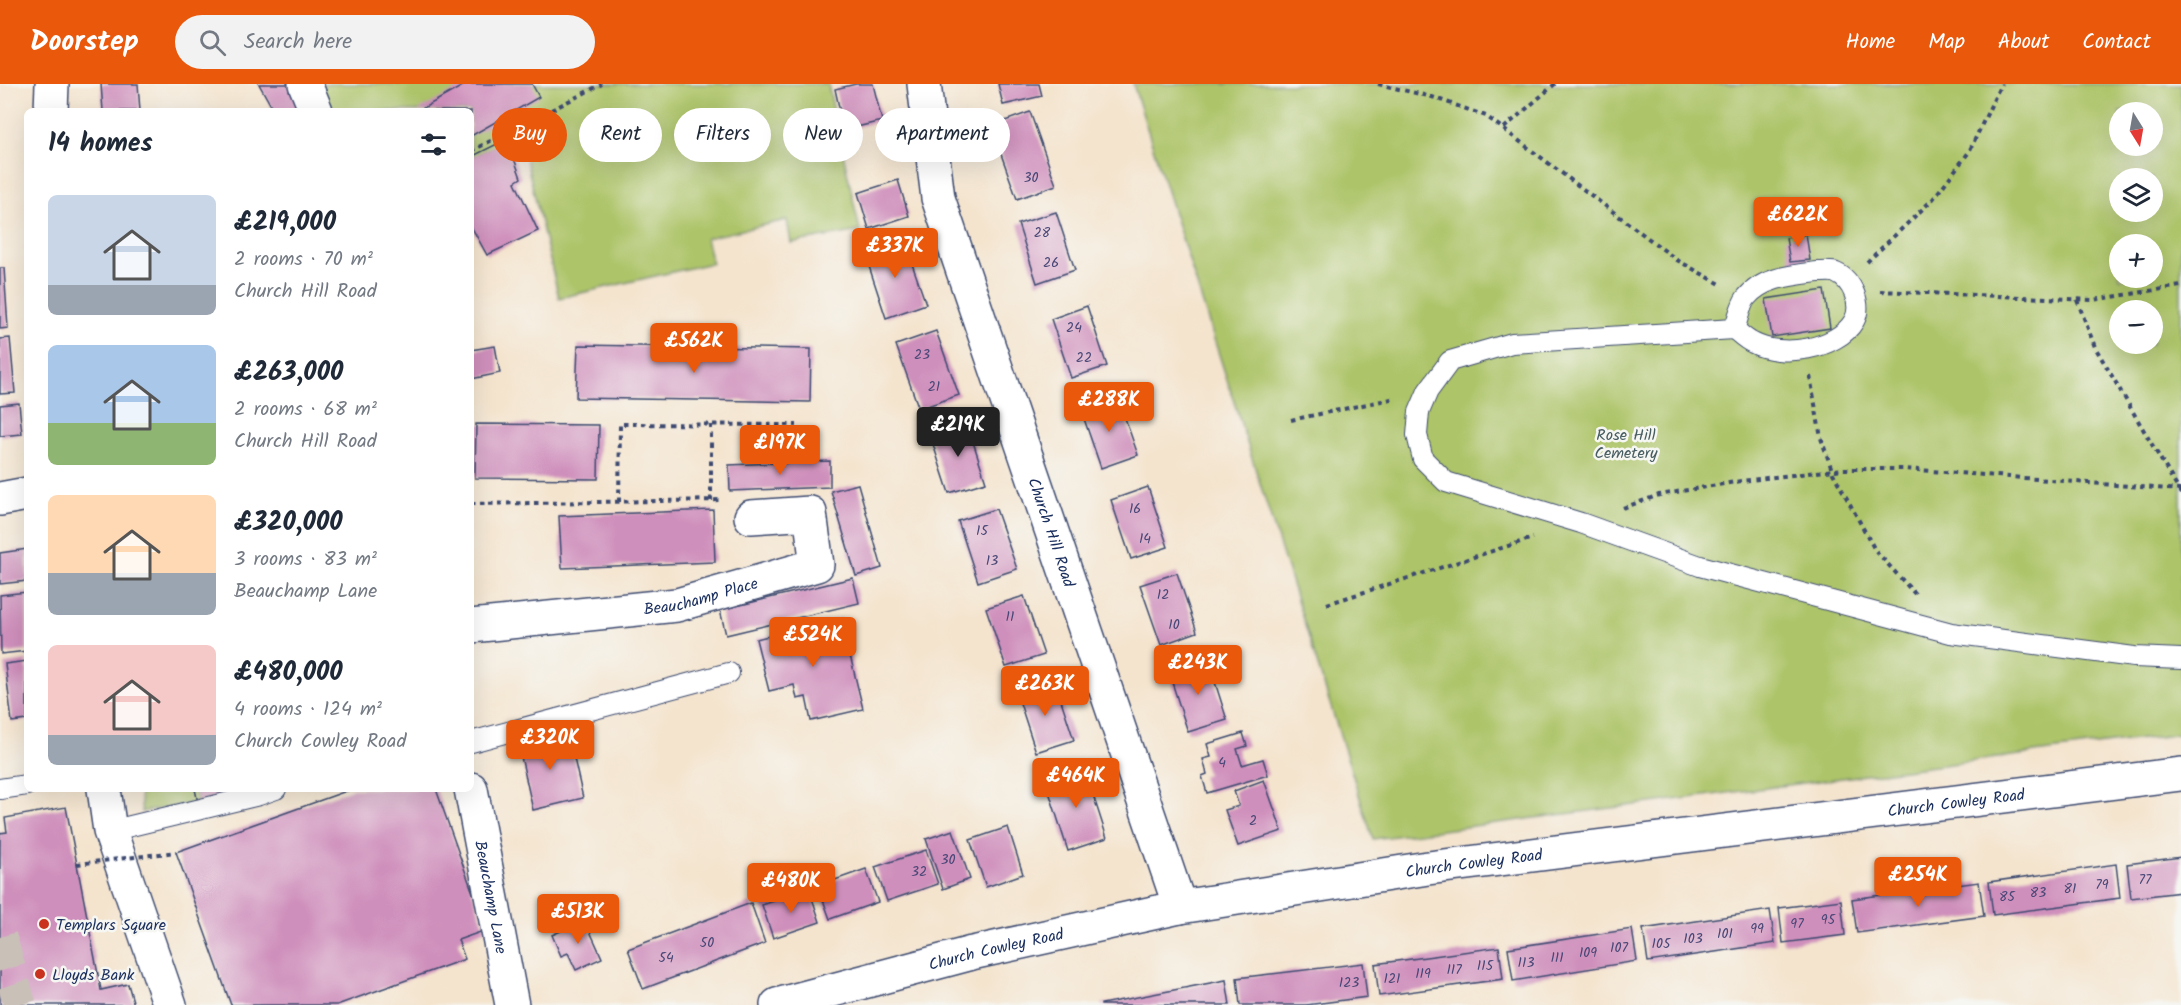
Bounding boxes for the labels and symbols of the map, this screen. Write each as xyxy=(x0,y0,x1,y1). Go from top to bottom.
north arrow xyxy=(2109,102,2163,156)
house number: 30 xyxy=(1024,167,1039,189)
pin: £622K xyxy=(1756,197,1840,248)
house number: 28 xyxy=(1034,222,1051,244)
pin: £337K xyxy=(853,228,937,279)
house number: 26 xyxy=(1043,252,1059,274)
house number: 24 xyxy=(1066,317,1082,339)
pin: £562K xyxy=(652,323,736,374)
house number: 23 xyxy=(914,344,930,366)
house number: 22 xyxy=(1076,347,1092,369)
house number: 21 xyxy=(928,376,940,398)
pin: £288K xyxy=(1067,382,1151,433)
pin: £219K xyxy=(916,407,1000,458)
park label: Rose Hill Cemetery xyxy=(1595,423,1658,466)
pin: £197K xyxy=(738,425,822,476)
street label: Church Hill Road xyxy=(1020,475,1081,592)
house number: 16 xyxy=(1129,498,1141,520)
house number: 15 xyxy=(976,520,989,542)
house number: 14 xyxy=(1139,528,1151,550)
house number: 13 xyxy=(986,550,998,572)
street label: Beauchamp Place xyxy=(642,571,761,622)
house number: 12 xyxy=(1157,584,1169,606)
house number: 11 xyxy=(1006,606,1014,628)
house number: 10 xyxy=(1168,614,1180,636)
pin: £524K xyxy=(771,617,855,668)
pin: £243K xyxy=(1156,645,1240,696)
pin: £263K xyxy=(1003,666,1087,717)
pin: £320K xyxy=(508,720,592,771)
house number: 4 xyxy=(1218,752,1226,774)
pin: £464K xyxy=(1034,758,1118,809)
street label: Church Cowley Road xyxy=(1886,782,2027,825)
house number: 2 xyxy=(1249,810,1257,832)
street label: Beauchamp Lane xyxy=(467,839,513,956)
street label: Church Cowley Road xyxy=(1404,843,1545,885)
house number: 30 xyxy=(941,849,956,871)
pin: £254K xyxy=(1876,857,1960,908)
house number: 32 xyxy=(911,861,927,883)
pin: £480K xyxy=(749,863,833,914)
house number: 77 xyxy=(2139,869,2152,891)
house number: 79 xyxy=(2095,874,2109,896)
house number: 81 xyxy=(2064,878,2076,900)
house number: 83 xyxy=(2030,882,2046,904)
house number: 85 xyxy=(1999,886,2016,908)
pin: £513K xyxy=(536,894,620,945)
house number: 95 xyxy=(1821,909,1837,931)
place label: Templars Square xyxy=(56,913,166,938)
house number: 97 xyxy=(1790,913,1804,935)
marker: Templars Square xyxy=(37,917,51,931)
house number: 99 xyxy=(1750,918,1764,940)
street label: Church Cowley Road xyxy=(926,922,1067,978)
house number: 101 xyxy=(1717,923,1733,945)
house number: 103 xyxy=(1683,928,1703,950)
house number: 50 xyxy=(700,932,714,954)
house number: 105 xyxy=(1652,933,1672,955)
house number: 107 xyxy=(1610,937,1628,959)
house number: 109 xyxy=(1579,942,1597,964)
house number: 54 xyxy=(658,947,674,969)
house number: 111 xyxy=(1550,947,1564,969)
house number: 113 xyxy=(1518,952,1534,974)
house number: 115 xyxy=(1477,955,1495,977)
house number: 117 xyxy=(1446,959,1462,981)
place label: Lloyds Bank xyxy=(52,963,135,988)
house number: 119 xyxy=(1415,963,1431,985)
marker: Lloyds Bank xyxy=(33,967,47,981)
house number: 121 xyxy=(1384,968,1400,990)
house number: 123 xyxy=(1339,972,1359,994)

